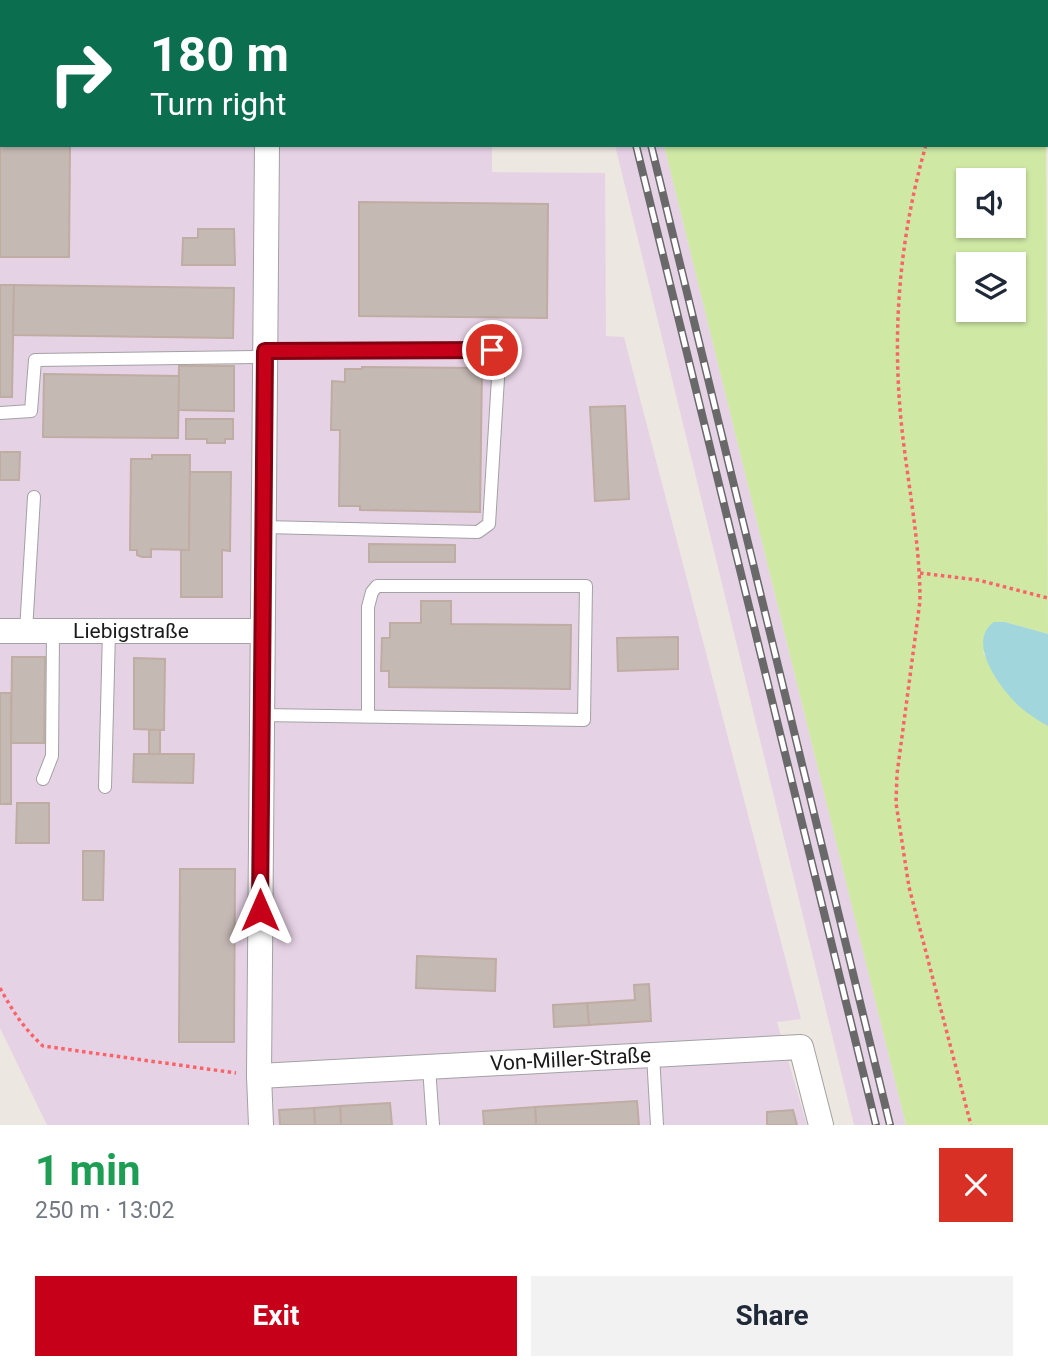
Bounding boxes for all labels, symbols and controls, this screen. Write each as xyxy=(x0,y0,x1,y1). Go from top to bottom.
text: 180 m xyxy=(150,26,289,83)
icon: right xyxy=(35,28,126,119)
text: Turn right xyxy=(150,85,286,123)
map controls xyxy=(956,168,1026,322)
button: sound xyxy=(956,168,1026,238)
button: layers xyxy=(956,252,1026,322)
pin xyxy=(462,320,522,380)
icon: arrive xyxy=(473,331,511,369)
street label: Liebigstraße xyxy=(73,619,189,643)
position arrow xyxy=(223,873,297,947)
street label: Von-Miller-Straße xyxy=(489,1043,652,1076)
text: 1 min xyxy=(35,1146,141,1195)
button: close xyxy=(939,1148,1013,1222)
text: 250 m · 13:02 xyxy=(35,1197,174,1224)
button: Exit xyxy=(35,1276,517,1356)
button: Share xyxy=(531,1276,1013,1356)

